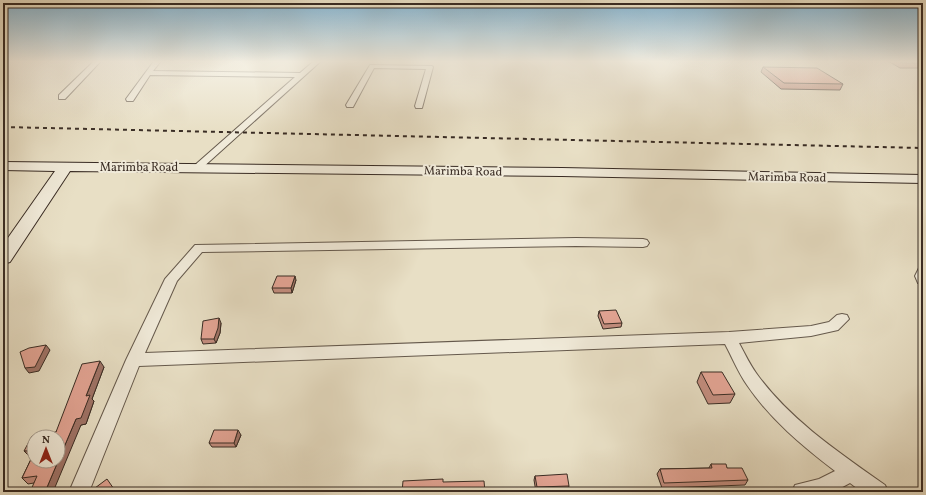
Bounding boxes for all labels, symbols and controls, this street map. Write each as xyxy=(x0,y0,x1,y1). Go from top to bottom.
street label: Marimba Road xyxy=(100,160,178,176)
street label: Marimba Road xyxy=(424,163,503,181)
street label: Marimba Road xyxy=(748,169,827,187)
north arrow xyxy=(26,429,66,469)
text: N xyxy=(42,433,50,448)

